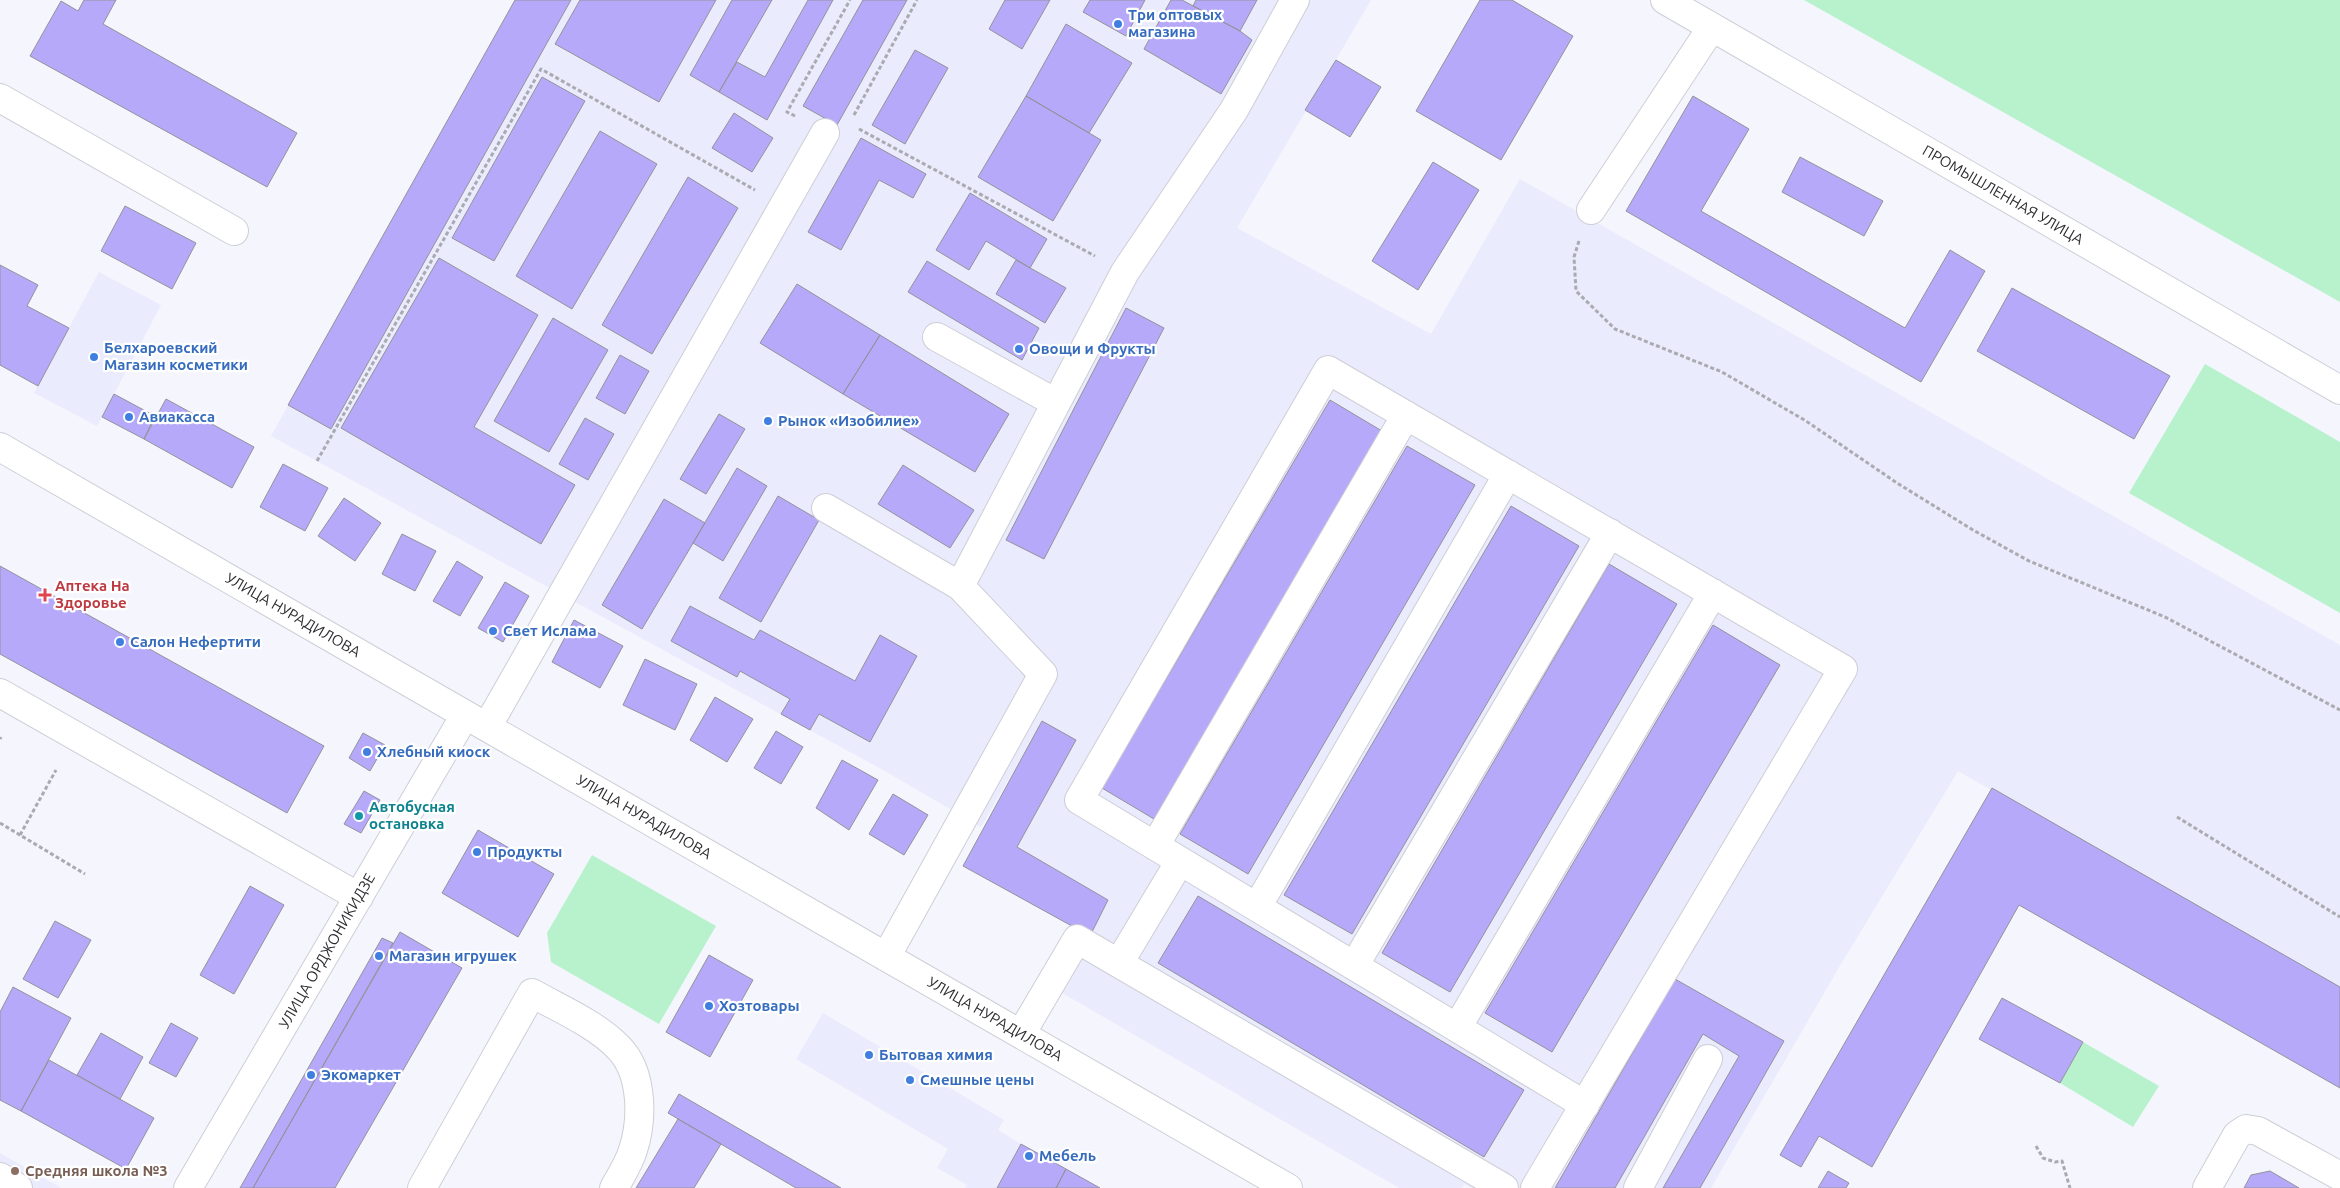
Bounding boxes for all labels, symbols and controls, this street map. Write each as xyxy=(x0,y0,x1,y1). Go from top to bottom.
place label: Три оптовых магазина xyxy=(1128,6,1222,40)
marker: Три оптовых магазина xyxy=(1112,18,1124,30)
street label: ПРОМЫШЛЕННАЯ УЛИЦА xyxy=(1920,141,2087,248)
place label: Белхароевский Магазин косметики xyxy=(104,339,248,373)
place label: Овощи и Фрукты xyxy=(1029,340,1156,357)
marker: Овощи и Фрукты xyxy=(1013,343,1025,355)
marker: Белхароевский Магазин косметики xyxy=(88,351,100,363)
place label: Авиакасса xyxy=(139,408,215,425)
marker: Авиакасса xyxy=(123,411,135,423)
place label: Рынок «Изобилие» xyxy=(778,412,920,429)
marker: Рынок «Изобилие» xyxy=(762,415,774,427)
street label: УЛИЦА НУРАДИЛОВА xyxy=(223,569,364,660)
place label: Аптека На Здоровье xyxy=(55,577,130,611)
marker: Аптека На Здоровье xyxy=(39,589,51,601)
place label: Свет Ислама xyxy=(503,622,597,639)
marker: Свет Ислама xyxy=(487,625,499,637)
place label: Салон Нефертити xyxy=(130,633,261,650)
marker: Салон Нефертити xyxy=(114,636,126,648)
place label: Хлебный киоск xyxy=(377,743,491,760)
marker: Хлебный киоск xyxy=(361,746,373,758)
street label: УЛИЦА НУРАДИЛОВА xyxy=(574,771,715,862)
place label: Автобусная остановка xyxy=(369,798,455,832)
marker: Автобусная остановка xyxy=(353,810,365,822)
place label: Продукты xyxy=(487,843,562,860)
marker: Продукты xyxy=(471,846,483,858)
street label: УЛИЦА ОРДЖОНИКИДЗЕ xyxy=(275,870,378,1031)
place label: Магазин игрушек xyxy=(389,947,517,964)
marker: Магазин игрушек xyxy=(373,950,385,962)
street label: УЛИЦА НУРАДИЛОВА xyxy=(925,973,1066,1064)
place label: Хозтовары xyxy=(719,997,800,1014)
marker: Хозтовары xyxy=(703,1000,715,1012)
place label: Бытовая химия xyxy=(879,1046,993,1063)
marker: Бытовая химия xyxy=(863,1049,875,1061)
place label: Экомаркет xyxy=(321,1066,401,1083)
marker: Экомаркет xyxy=(305,1069,317,1081)
place label: Смешные цены xyxy=(920,1071,1034,1088)
marker: Смешные цены xyxy=(904,1074,916,1086)
place label: Мебель xyxy=(1039,1147,1096,1164)
marker: Мебель xyxy=(1023,1150,1035,1162)
place label: Средняя школа №3 xyxy=(25,1162,168,1179)
marker: Средняя школа №3 xyxy=(9,1165,21,1177)

